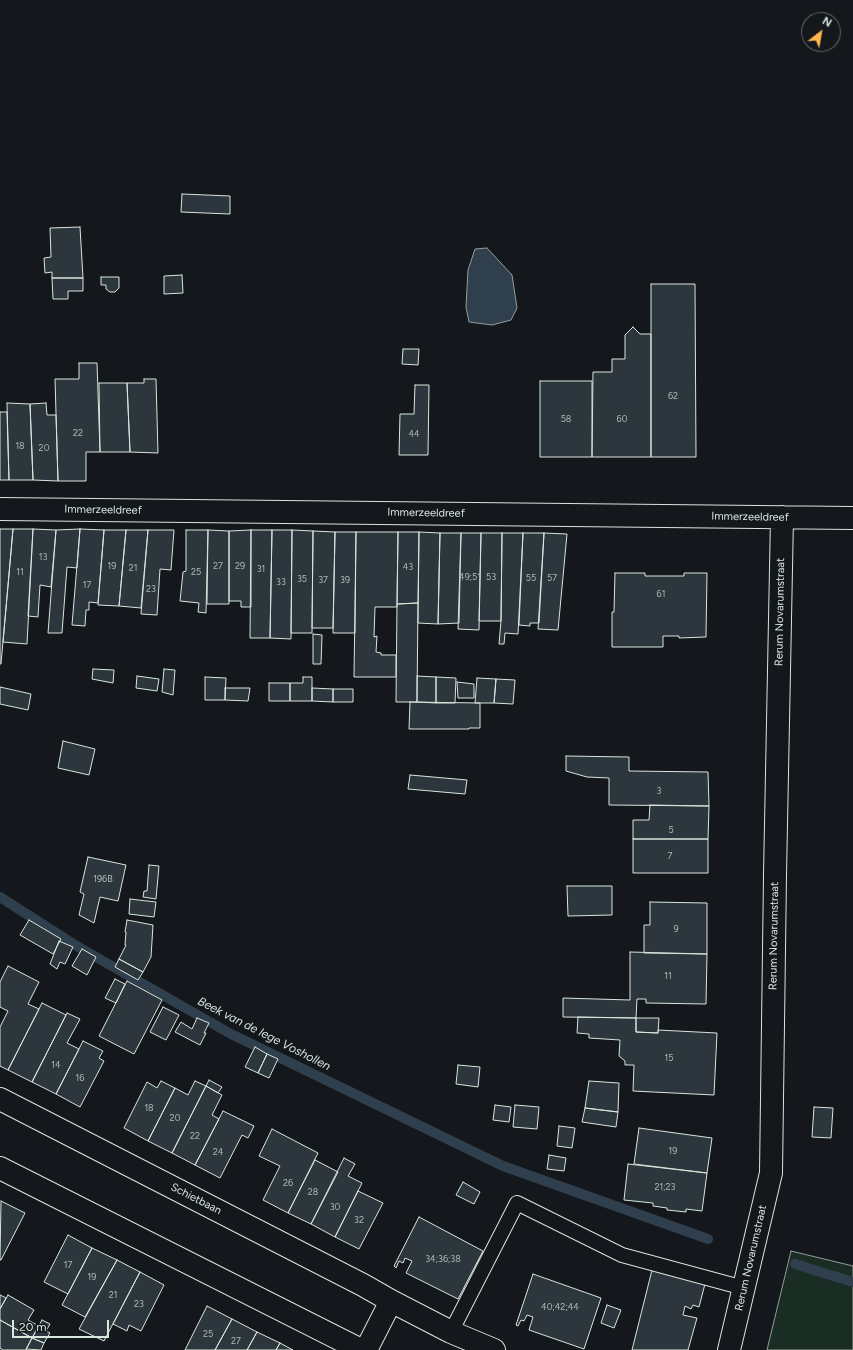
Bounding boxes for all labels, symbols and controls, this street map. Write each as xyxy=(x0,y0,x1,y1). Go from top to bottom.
north arrow xyxy=(801,12,841,52)
text: N xyxy=(820,14,834,30)
house number: 62 xyxy=(668,391,678,401)
house number: 58 xyxy=(561,414,571,424)
house number: 60 xyxy=(617,414,627,424)
house number: 22 xyxy=(73,428,83,438)
house number: 44 xyxy=(408,429,420,439)
house number: 18 xyxy=(15,441,25,451)
house number: 20 xyxy=(39,443,49,453)
street label: Immerzeeldreef xyxy=(64,503,142,517)
street label: Immerzeeldreef xyxy=(387,506,465,520)
street label: Immerzeeldreef xyxy=(711,510,789,524)
house number: 13 xyxy=(39,552,47,562)
street label: Rerum Novarumstraat xyxy=(772,558,788,666)
house number: 19 xyxy=(108,561,116,571)
house number: 27 xyxy=(213,561,223,571)
house number: 29 xyxy=(235,561,245,571)
house number: 43 xyxy=(403,562,413,572)
house number: 21 xyxy=(129,563,137,573)
house number: 31 xyxy=(257,564,265,574)
house number: 11 xyxy=(16,567,24,577)
house number: 25 xyxy=(191,567,201,577)
house number: 49;51 xyxy=(459,572,481,582)
house number: 53 xyxy=(486,572,496,582)
house number: 55 xyxy=(526,573,536,583)
house number: 57 xyxy=(547,573,557,583)
house number: 35 xyxy=(297,574,307,584)
house number: 37 xyxy=(318,575,328,585)
house number: 39 xyxy=(340,575,350,585)
house number: 33 xyxy=(276,577,286,587)
house number: 17 xyxy=(83,580,91,590)
house number: 23 xyxy=(146,584,156,594)
house number: 61 xyxy=(657,589,665,599)
house number: 3 xyxy=(657,786,661,796)
house number: 5 xyxy=(668,825,674,835)
house number: 7 xyxy=(668,851,672,861)
house number: 196B xyxy=(93,874,113,884)
street label: Rerum Novarumstraat xyxy=(766,882,782,990)
house number: 9 xyxy=(673,924,679,934)
house number: 11 xyxy=(664,971,672,981)
water label: Beek van de lege Voshollen xyxy=(195,994,333,1074)
house number: 15 xyxy=(665,1053,673,1063)
house number: 14 xyxy=(51,1060,61,1070)
house number: 16 xyxy=(76,1073,84,1083)
house number: 18 xyxy=(144,1103,154,1113)
house number: 20 xyxy=(170,1113,180,1123)
house number: 22 xyxy=(190,1131,200,1141)
house number: 19 xyxy=(669,1146,677,1156)
house number: 24 xyxy=(213,1147,223,1157)
house number: 26 xyxy=(283,1178,293,1188)
street label: Schietbaan xyxy=(168,1181,224,1217)
house number: 21;23 xyxy=(654,1182,676,1192)
house number: 28 xyxy=(308,1187,318,1197)
house number: 30 xyxy=(330,1202,340,1212)
street label: Rerum Novarumstraat xyxy=(732,1204,770,1312)
house number: 32 xyxy=(354,1215,364,1225)
house number: 34;36;38 xyxy=(425,1254,461,1264)
house number: 17 xyxy=(64,1260,72,1270)
house number: 19 xyxy=(88,1272,96,1282)
house number: 21 xyxy=(109,1290,117,1300)
house number: 23 xyxy=(134,1299,144,1309)
house number: 40;42;44 xyxy=(541,1302,579,1312)
scale bar xyxy=(14,1312,111,1338)
text: 20 m xyxy=(19,1320,47,1334)
house number: 25 xyxy=(203,1329,213,1339)
house number: 27 xyxy=(231,1336,241,1346)

